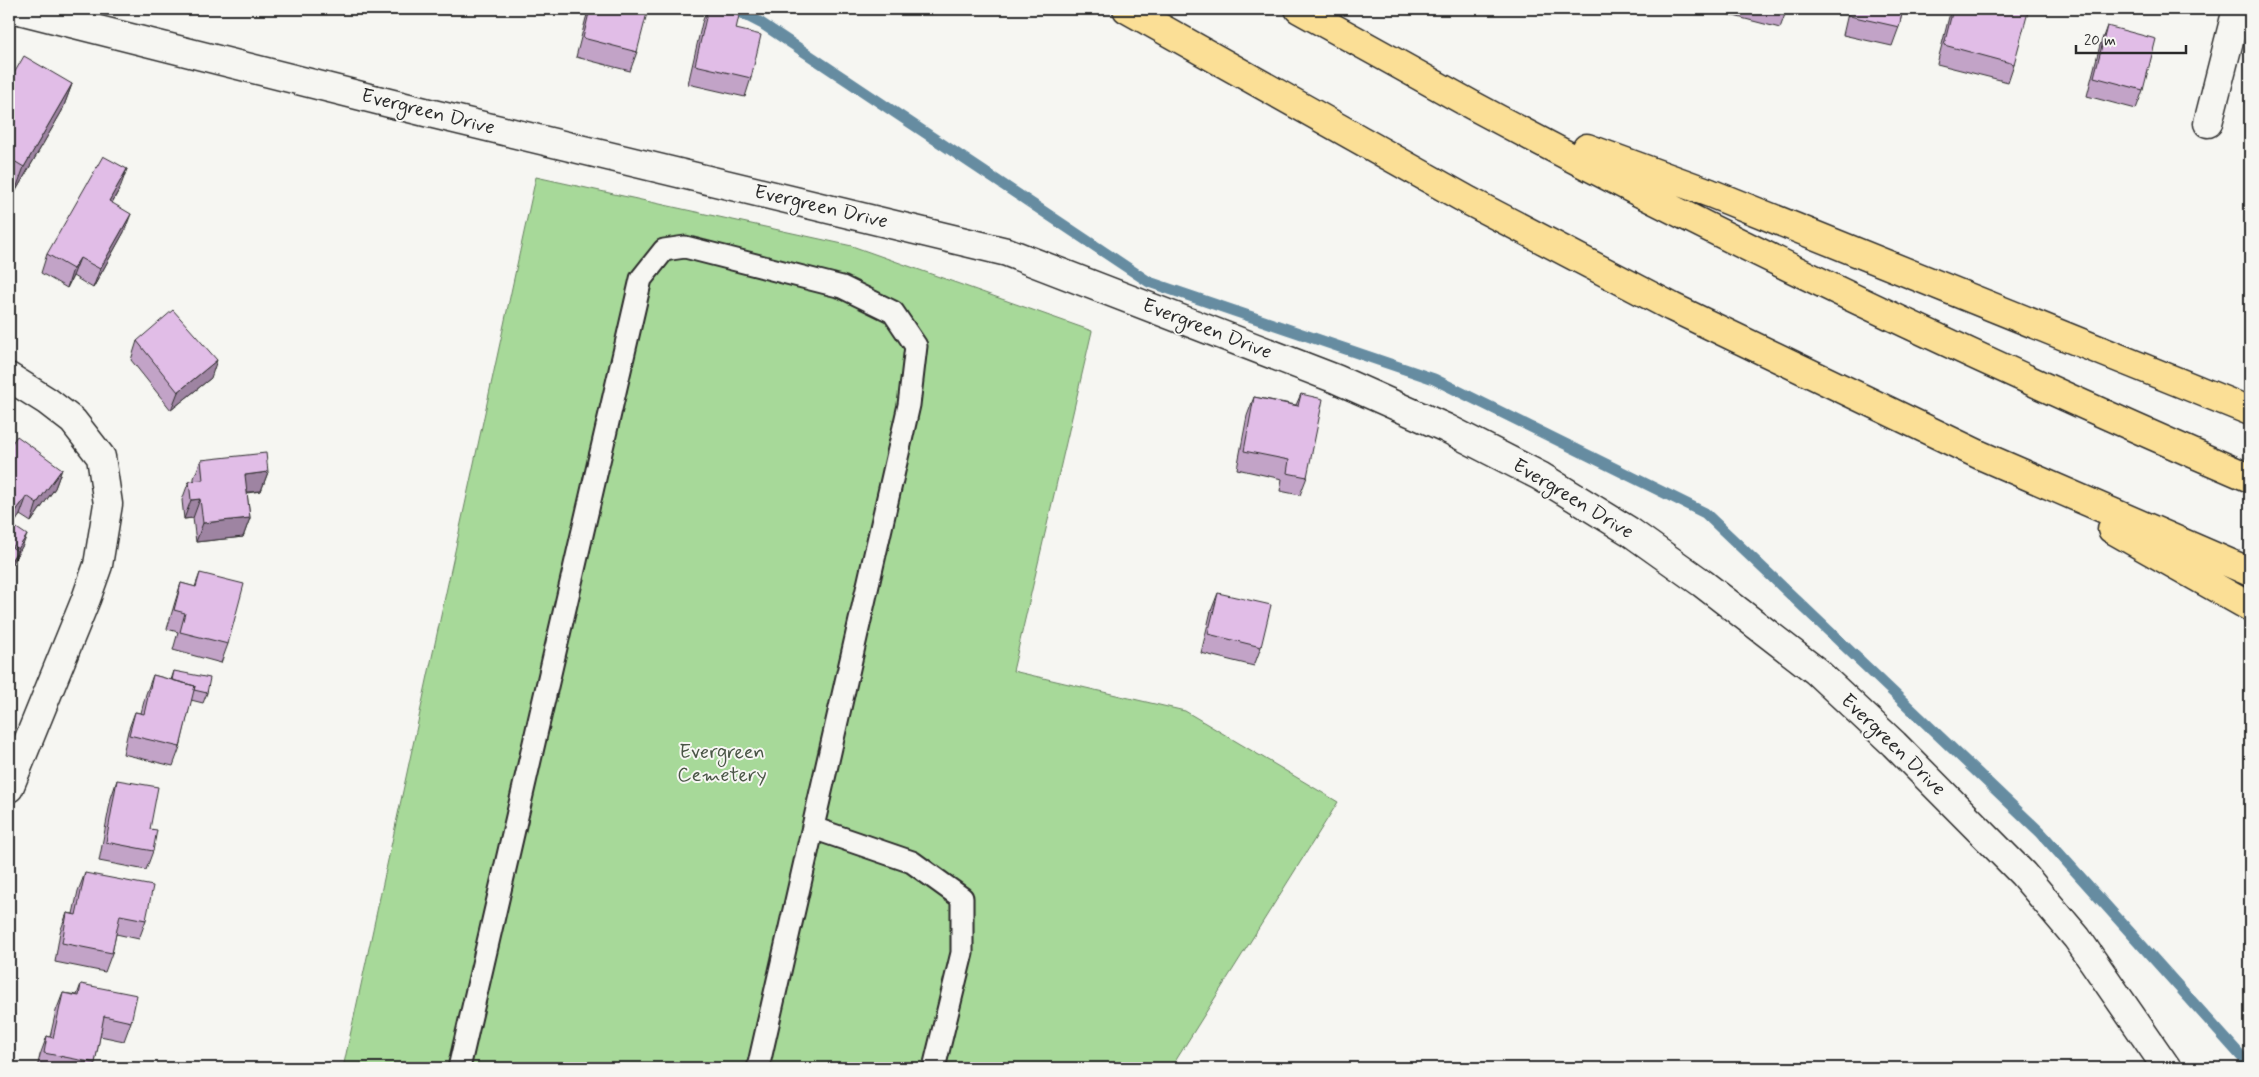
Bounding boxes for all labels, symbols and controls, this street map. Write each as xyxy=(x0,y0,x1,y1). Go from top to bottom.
scale bar xyxy=(2076,22,2186,54)
text: 20 m xyxy=(2084,31,2116,51)
street label: Evergreen Drive xyxy=(358,82,498,143)
street label: Evergreen Drive xyxy=(751,178,891,237)
street label: Evergreen Drive xyxy=(1138,292,1276,367)
street label: Evergreen Drive xyxy=(1507,452,1639,547)
street label: Evergreen Drive xyxy=(1834,688,1952,803)
park label: Evergreen Cemetery xyxy=(677,739,767,789)

